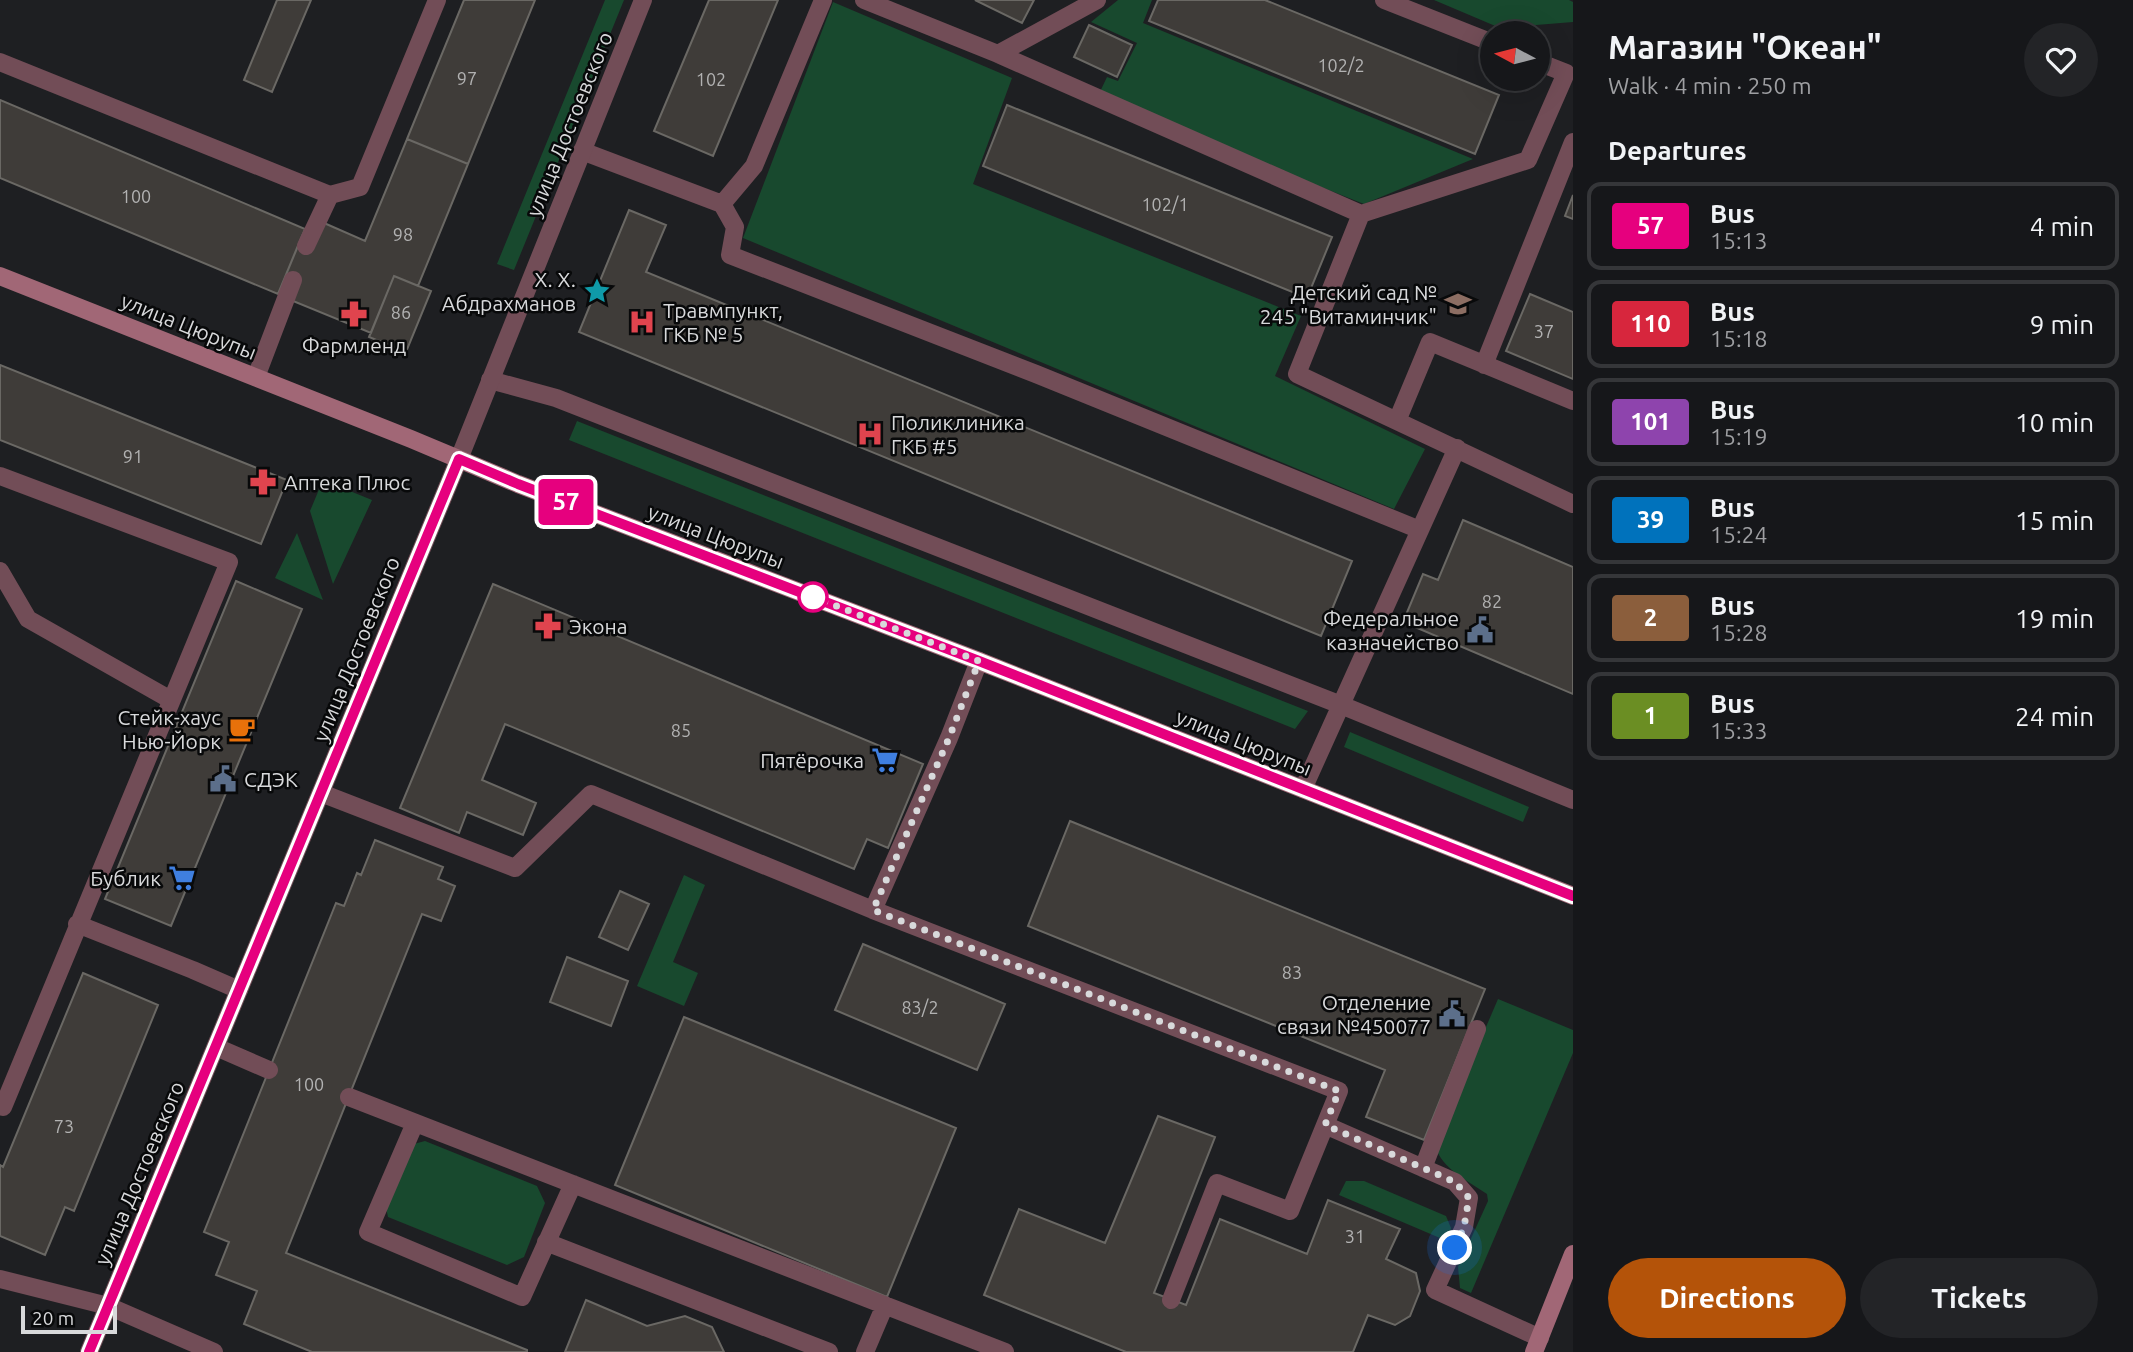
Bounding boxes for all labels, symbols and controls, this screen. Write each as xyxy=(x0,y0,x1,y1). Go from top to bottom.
north arrow xyxy=(1480,21,1550,91)
map controls xyxy=(1480,21,1550,91)
button: heart xyxy=(2024,23,2098,97)
street label: улица Достоевского xyxy=(521,28,617,220)
text: Магазин "Океан" xyxy=(1608,28,1882,65)
house number: 102/2 xyxy=(1317,55,1365,75)
house number: 97 xyxy=(457,68,477,88)
house number: 102 xyxy=(696,69,726,89)
text: Walk · 4 min · 250 m xyxy=(1608,73,1812,98)
text: Departures xyxy=(1608,136,1746,165)
house number: 100 xyxy=(121,186,151,206)
house number: 102/1 xyxy=(1141,194,1189,214)
text: Bus xyxy=(1710,199,1755,228)
text: 57 xyxy=(1637,212,1664,239)
text: 4 min xyxy=(2030,212,2094,241)
house number: 98 xyxy=(393,224,413,244)
text: 15:13 xyxy=(1710,228,1768,253)
place label: Х. Х. Абдрахманов xyxy=(442,267,576,315)
place icon: Х. Х. Абдрахманов xyxy=(582,276,612,306)
place label: Детский сад № 245 "Витаминчик" xyxy=(1260,280,1437,328)
street label: улица Цюрупы xyxy=(118,288,260,364)
school or university icon: Детский сад № 245 "Витаминчик" xyxy=(1443,289,1473,319)
text: Bus xyxy=(1710,297,1755,326)
place label: Травмпункт, ГКБ № 5 xyxy=(663,298,783,346)
pharmacy icon: Фармленд xyxy=(339,299,369,329)
house number: 86 xyxy=(391,302,411,322)
hospital icon: Травмпункт, ГКБ № 5 xyxy=(627,307,657,337)
text: 110 xyxy=(1630,310,1671,337)
text: 9 min xyxy=(2030,310,2094,339)
house number: 37 xyxy=(1534,321,1554,341)
text: 15:18 xyxy=(1710,326,1768,351)
place label: Фармленд xyxy=(302,333,406,357)
text: Bus xyxy=(1710,395,1755,424)
text: 101 xyxy=(1630,408,1671,435)
text: 10 min xyxy=(2015,408,2094,437)
place label: Поликлиника ГКБ #5 xyxy=(891,410,1025,458)
hospital icon: Поликлиника ГКБ #5 xyxy=(855,419,885,449)
text: 15:19 xyxy=(1710,424,1768,449)
house number: 91 xyxy=(123,446,143,466)
pharmacy icon: Аптека Плюс xyxy=(248,467,278,497)
place label: Аптека Плюс xyxy=(284,470,410,494)
line badge: 57 xyxy=(534,479,598,525)
text: 57 xyxy=(552,488,580,515)
text: Bus xyxy=(1710,493,1755,522)
street label: улица Цюрупы xyxy=(645,499,787,573)
text: 39 xyxy=(1637,506,1664,533)
text: 15 min xyxy=(2015,506,2094,535)
text: 15:24 xyxy=(1710,522,1768,547)
street label: улица Достоевского xyxy=(308,553,404,745)
unlabelled marker xyxy=(798,582,828,612)
house number: 82 xyxy=(1482,591,1502,611)
text: Bus xyxy=(1710,591,1755,620)
text: 2 xyxy=(1644,604,1657,631)
text: 19 min xyxy=(2015,604,2094,633)
place label: Федеральное казначейство xyxy=(1323,606,1459,654)
pharmacy icon: Экона xyxy=(533,611,563,641)
place label: Экона xyxy=(569,614,628,638)
public building icon: Федеральное казначейство xyxy=(1465,615,1495,645)
text: 15:28 xyxy=(1710,620,1768,645)
text: Bus xyxy=(1710,689,1755,718)
text: 1 xyxy=(1644,702,1657,729)
text: 24 min xyxy=(2015,702,2094,731)
street label: улица Цюрупы xyxy=(1173,704,1315,780)
place label: Стейк-хаус Нью-Йорк xyxy=(117,705,221,753)
cafe icon: Стейк-хаус Нью-Йорк xyxy=(227,714,257,744)
text: 15:33 xyxy=(1710,718,1768,743)
house number: 85 xyxy=(671,720,691,740)
supermarket icon: Пятёрочка xyxy=(870,745,900,775)
place label: Пятёрочка xyxy=(760,748,864,772)
public building icon: СДЭК xyxy=(208,764,238,794)
place label: СДЭК xyxy=(244,767,298,791)
supermarket icon: Бублик xyxy=(167,863,197,893)
place label: Бублик xyxy=(90,866,161,890)
house number: 83 xyxy=(1282,962,1302,982)
place label: Отделение связи №450077 xyxy=(1277,990,1431,1038)
house number: 83/2 xyxy=(901,997,939,1017)
public building icon: Отделение связи №450077 xyxy=(1437,999,1467,1029)
house number: 100 xyxy=(294,1074,324,1094)
street label: улица Достоевского xyxy=(89,1078,189,1268)
house number: 73 xyxy=(54,1116,74,1136)
house number: 31 xyxy=(1345,1226,1365,1246)
your location xyxy=(1437,1230,1472,1265)
button: Directions xyxy=(1608,1258,1846,1338)
button: Tickets xyxy=(1860,1258,2098,1338)
scale bar xyxy=(21,1303,117,1335)
text: 20 m xyxy=(32,1307,74,1329)

